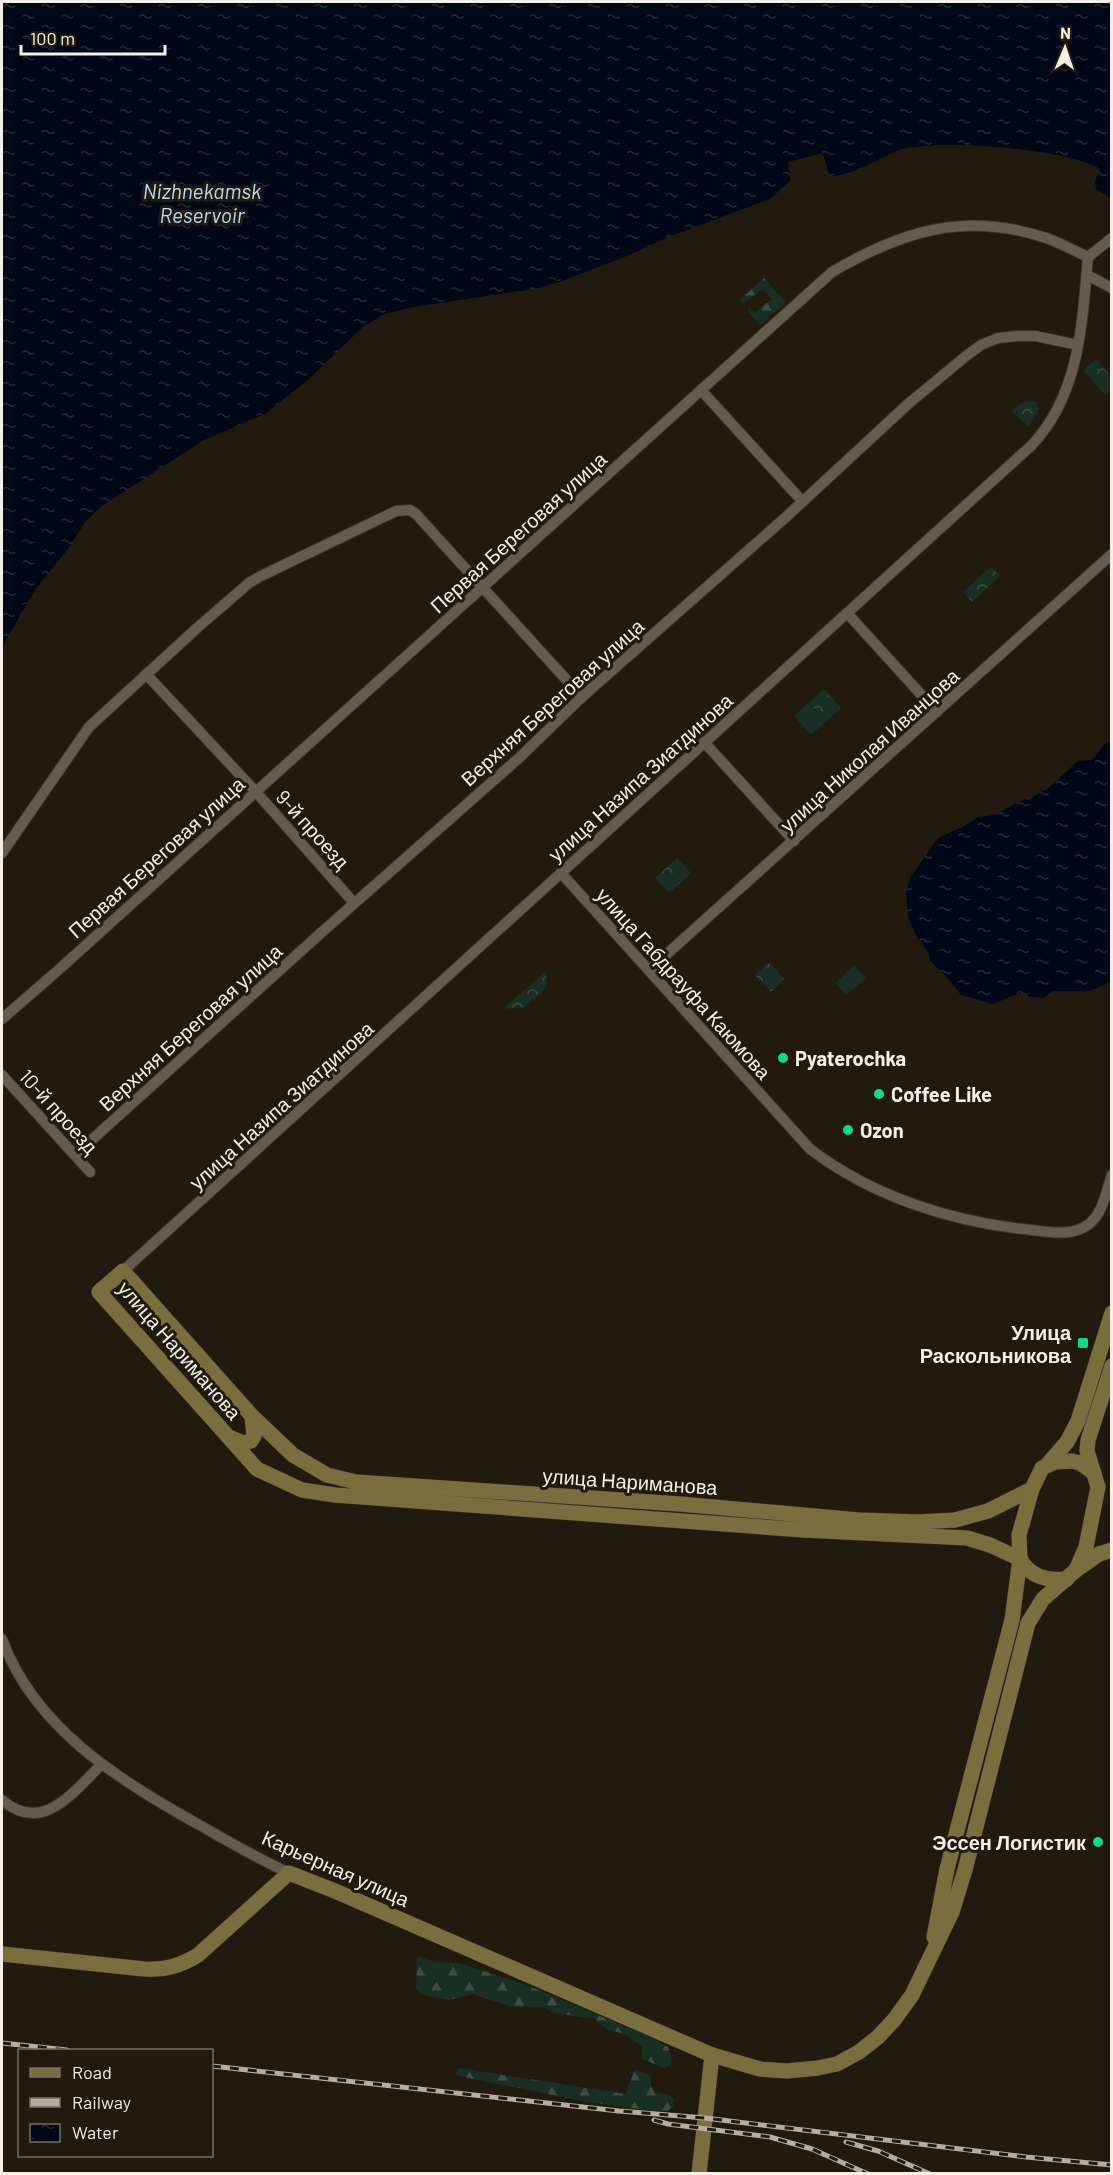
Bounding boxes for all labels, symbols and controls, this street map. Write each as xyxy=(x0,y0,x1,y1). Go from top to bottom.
scale bar xyxy=(21,18,165,56)
north arrow xyxy=(1035,18,1095,78)
text: N xyxy=(1060,23,1071,42)
text: 100 m xyxy=(30,27,75,49)
water label: Nizhnekamsk Reservoir xyxy=(143,178,262,227)
street label: Первая Береговая улица xyxy=(425,446,612,617)
street label: Верхняя Береговая улица xyxy=(456,613,649,791)
street label: улица Николая Иванцова xyxy=(775,663,964,837)
street label: улица Назипа Зиатдинова xyxy=(543,687,738,866)
street label: Первая Береговая улица xyxy=(63,771,250,942)
street label: 9-й проезд xyxy=(271,785,355,874)
street label: улица Габдрауфа Каюмова xyxy=(592,882,777,1084)
street label: Верхняя Береговая улица xyxy=(94,938,287,1116)
street label: улица Назипа Зиатдинова xyxy=(184,1015,379,1194)
place label: Pyaterochka xyxy=(795,1046,906,1070)
marker: Pyaterochka xyxy=(776,1051,790,1065)
street label: 10-й проезд xyxy=(15,1064,103,1158)
place label: Coffee Like xyxy=(891,1082,992,1106)
marker: Coffee Like xyxy=(872,1087,886,1101)
place label: Ozon xyxy=(860,1118,904,1142)
marker: Ozon xyxy=(841,1123,855,1137)
street label: улица Нариманова xyxy=(113,1276,247,1425)
place label: Улица Раскольникова xyxy=(920,1320,1072,1367)
marker: Улица Раскольникова xyxy=(1076,1336,1090,1350)
street label: улица Нариманова xyxy=(542,1463,719,1499)
street label: Карьерная улица xyxy=(259,1825,414,1912)
place label: Эссен Логистик xyxy=(932,1830,1087,1854)
marker: Эссен Логистик xyxy=(1091,1835,1105,1849)
legend xyxy=(18,2049,213,2157)
text: Road xyxy=(72,2061,112,2083)
text: Railway xyxy=(72,2091,131,2113)
text: Water xyxy=(72,2121,119,2143)

